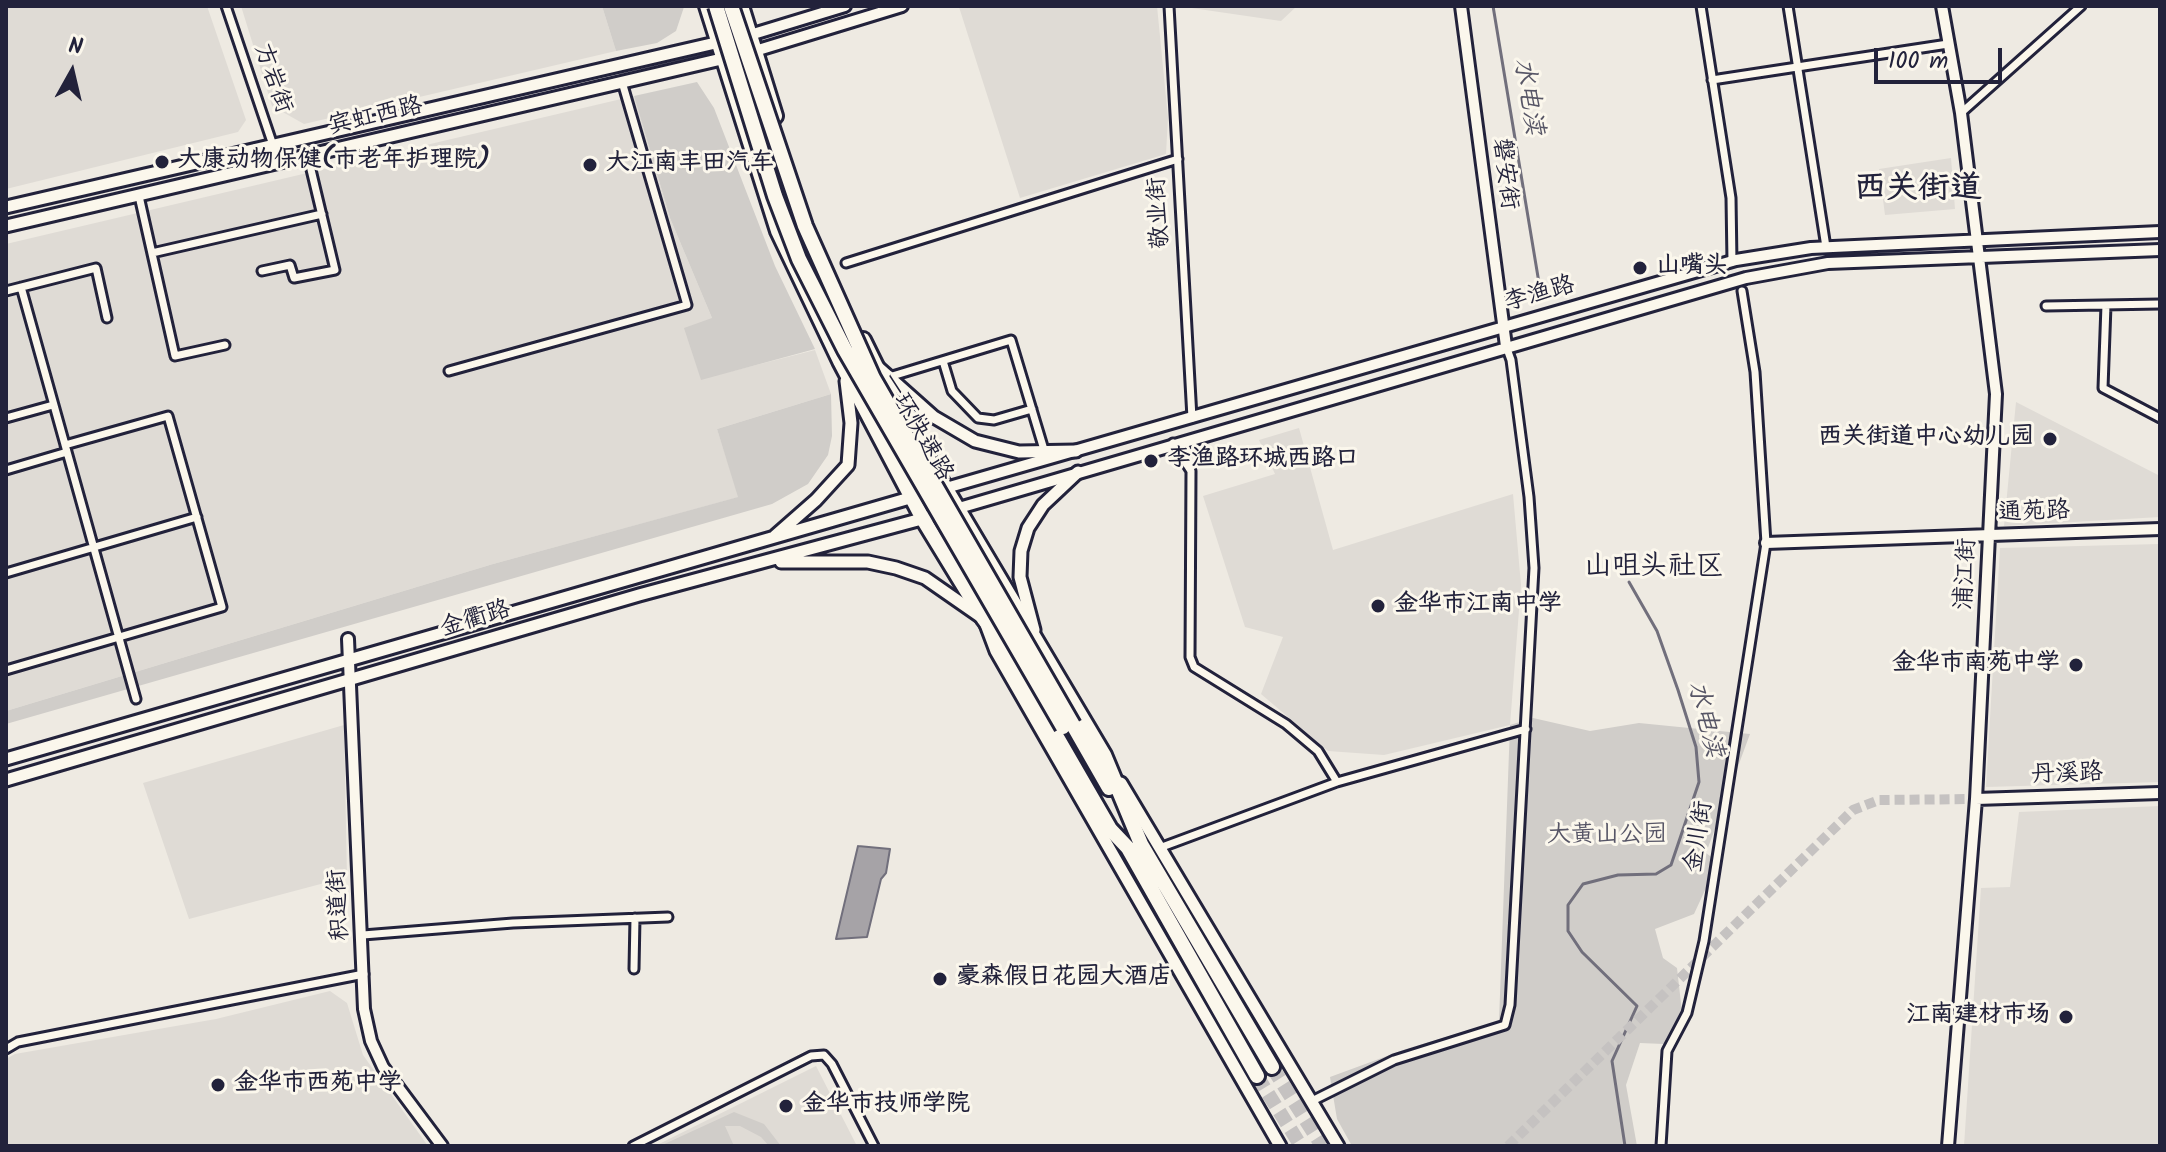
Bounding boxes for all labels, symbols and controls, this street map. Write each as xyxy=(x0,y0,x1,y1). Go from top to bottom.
text: N xyxy=(66,29,85,66)
north arrow xyxy=(32,32,112,112)
scale bar xyxy=(1878,32,2006,82)
street label: 方岩街 xyxy=(246,40,296,118)
text: 100 m xyxy=(1888,42,1948,81)
water label: 水电渎 xyxy=(1504,56,1548,138)
street label: 宾虹西路 xyxy=(326,93,426,143)
street label: 磐安街 xyxy=(1484,137,1522,211)
place label: 大康动物保健(市老年护理院) xyxy=(178,148,490,176)
place label: 大江南丰田汽车 xyxy=(606,151,774,179)
marker: 大康动物保健(市老年护理院) xyxy=(153,153,171,171)
marker: 大江南丰田汽车 xyxy=(581,156,599,174)
district label: 西关街道 xyxy=(1854,173,1982,211)
street label: 敬业街 xyxy=(1145,176,1177,250)
place label: 山嘴头 xyxy=(1656,254,1728,282)
marker: 山嘴头 xyxy=(1631,259,1649,277)
street label: 李渔路 xyxy=(1501,272,1579,320)
street label: 一环快速路 xyxy=(873,369,957,487)
place label: 西关街道中心幼儿园 xyxy=(1818,425,2034,453)
marker: 西关街道中心幼儿园 xyxy=(2041,430,2059,448)
place label: 李渔路环城西路口 xyxy=(1167,447,1359,475)
marker: 李渔路环城西路口 xyxy=(1142,452,1160,470)
street label: 通苑路 xyxy=(1998,498,2070,530)
street label: 浦江街 xyxy=(1952,537,1984,611)
district label: 山咀头社区 xyxy=(1584,552,1724,586)
place label: 金华市江南中学 xyxy=(1394,592,1562,620)
street label: 金衢路 xyxy=(437,597,515,645)
marker: 金华市江南中学 xyxy=(1369,597,1387,615)
place label: 金华市南苑中学 xyxy=(1892,651,2060,679)
marker: 金华市南苑中学 xyxy=(2067,656,2085,674)
water label: 水电渎 xyxy=(1678,678,1728,762)
street label: 丹溪路 xyxy=(2031,760,2103,792)
street label: 金川街 xyxy=(1681,799,1721,875)
park label: 大黄山公园 xyxy=(1547,823,1667,851)
street label: 积道街 xyxy=(325,868,357,942)
place label: 豪森假日花园大酒店 xyxy=(956,965,1172,993)
marker: 豪森假日花园大酒店 xyxy=(931,970,949,988)
place label: 江南建材市场 xyxy=(1906,1003,2050,1031)
marker: 江南建材市场 xyxy=(2057,1008,2075,1026)
place label: 金华市西苑中学 xyxy=(234,1071,402,1099)
marker: 金华市西苑中学 xyxy=(209,1076,227,1094)
place label: 金华市技师学院 xyxy=(802,1092,970,1120)
marker: 金华市技师学院 xyxy=(777,1097,795,1115)

